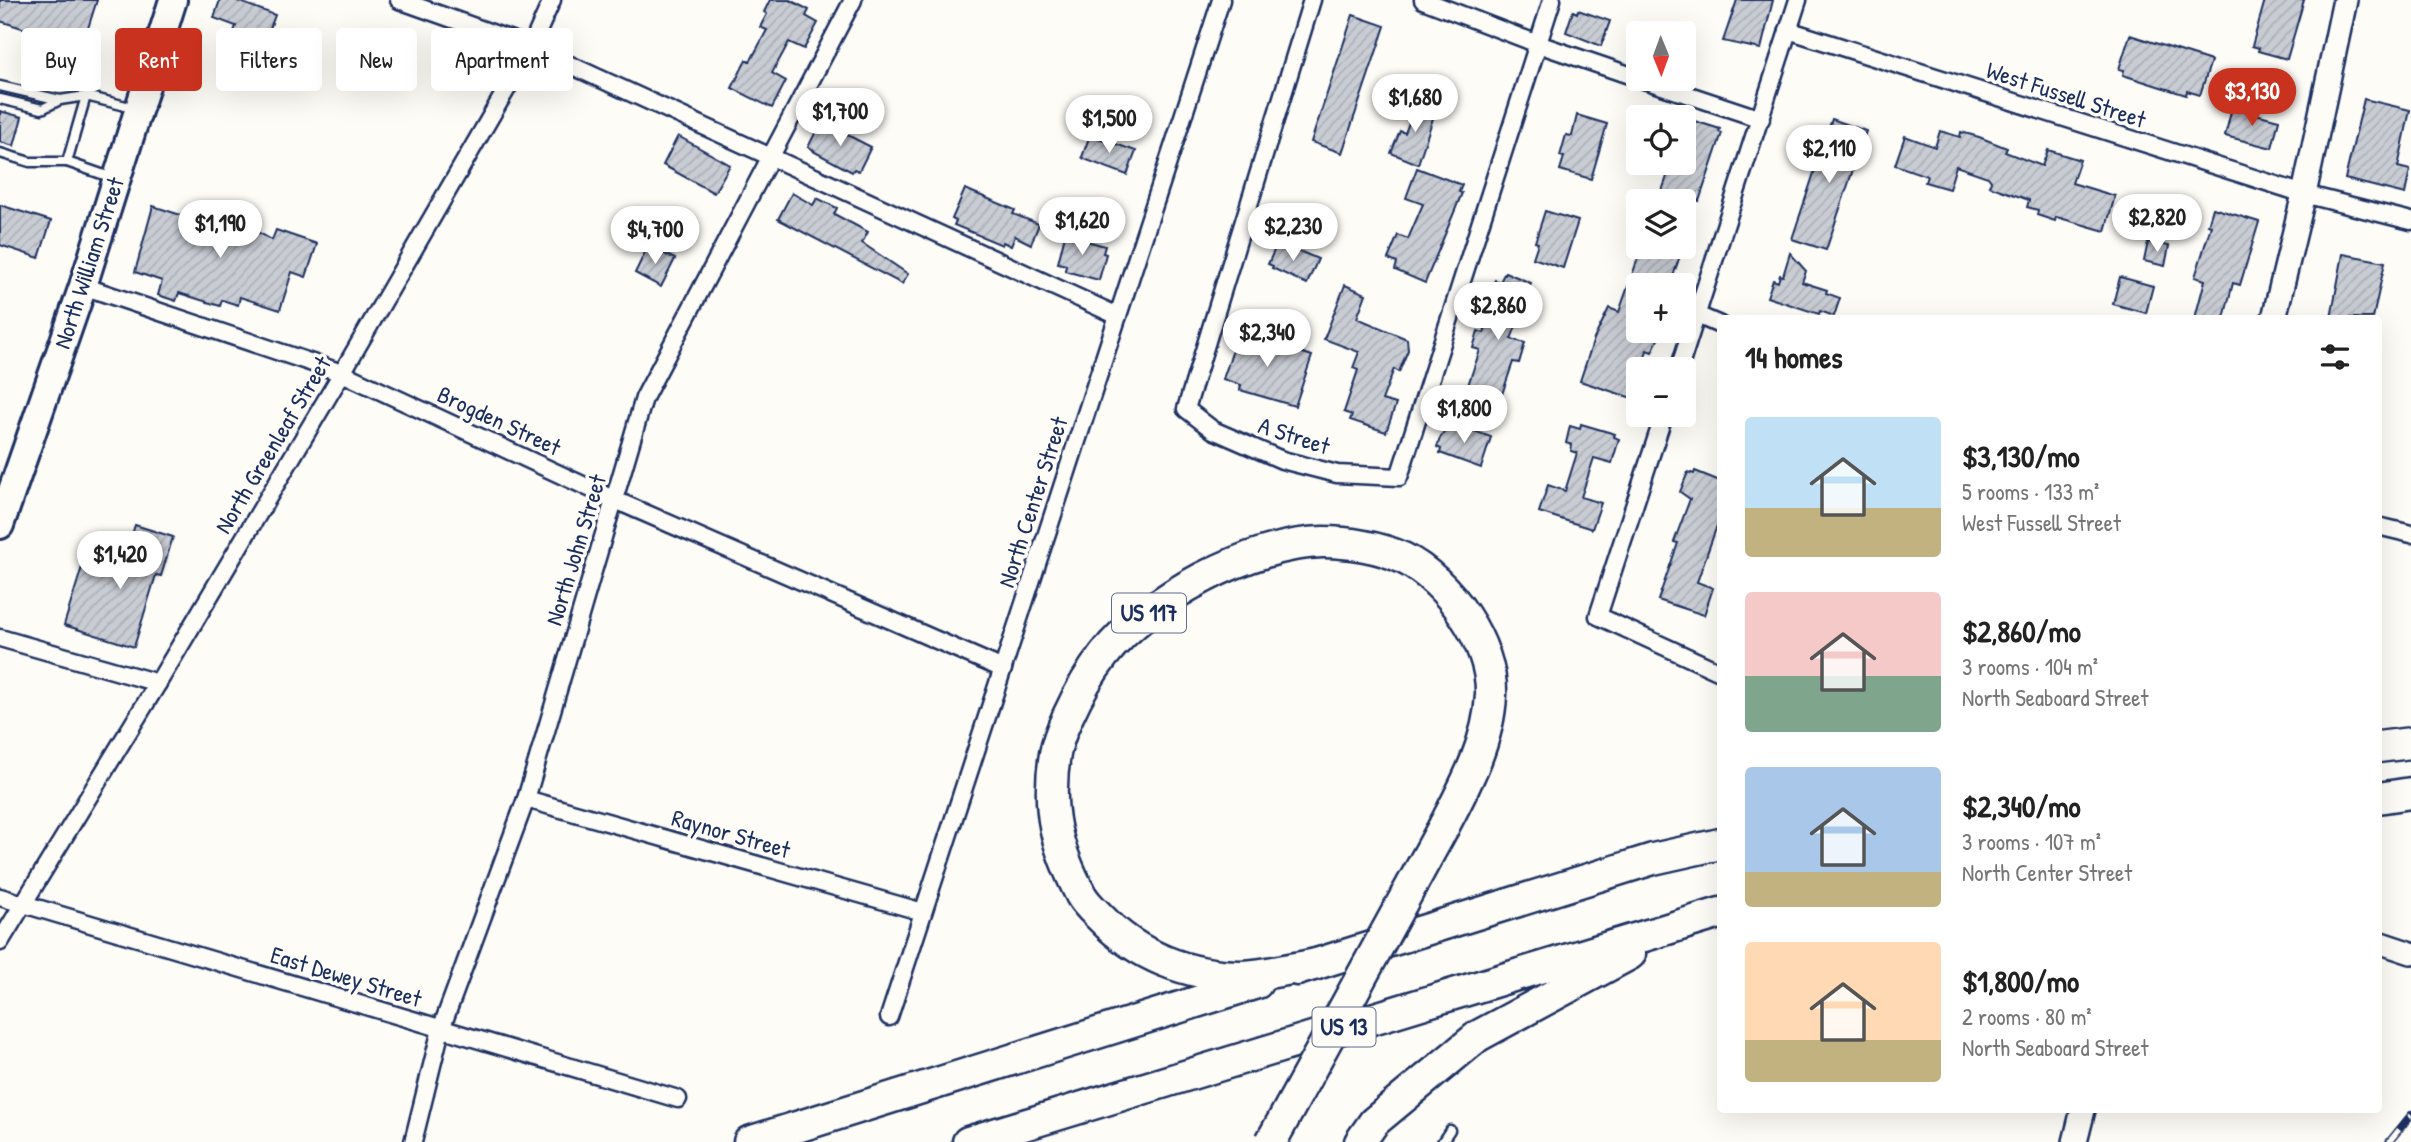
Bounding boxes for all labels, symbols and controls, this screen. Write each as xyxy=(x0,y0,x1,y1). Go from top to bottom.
north arrow xyxy=(1626,21,1696,91)
map controls xyxy=(1626,21,1696,427)
chip: Buy xyxy=(21,28,101,91)
chip: Rent xyxy=(115,28,202,91)
chip: Filters xyxy=(216,28,322,91)
chip: New xyxy=(336,28,417,91)
chip: Apartment xyxy=(431,28,573,91)
street label: West Fussell Street xyxy=(1983,53,2151,135)
pin: $3,130 xyxy=(2195,68,2309,128)
pin: $1,680 xyxy=(1358,74,1472,134)
text: $3,130 xyxy=(2224,75,2280,106)
text: $1,680 xyxy=(1388,81,1442,112)
pin: $1,700 xyxy=(783,88,897,148)
text: $1,700 xyxy=(812,95,868,126)
pin: $1,500 xyxy=(1052,96,1166,155)
text: $1,500 xyxy=(1082,102,1137,133)
button: locate xyxy=(1626,105,1696,175)
pin: $2,110 xyxy=(1772,125,1886,185)
text: $2,110 xyxy=(1802,132,1856,163)
street label: North William Street xyxy=(45,172,131,353)
button: layers xyxy=(1626,189,1696,259)
pin: $2,820 xyxy=(2100,194,2214,254)
pin: $1,620 xyxy=(1025,198,1139,257)
pin: $1,190 xyxy=(163,201,277,260)
text: $2,820 xyxy=(2128,201,2186,232)
text: $1,620 xyxy=(1055,204,1109,235)
pin: $2,230 xyxy=(1236,204,1350,263)
pin: $4,700 xyxy=(598,206,712,266)
text: $1,190 xyxy=(194,207,246,238)
text: $2,230 xyxy=(1264,210,1322,241)
text: $4,700 xyxy=(627,213,683,244)
button: + xyxy=(1626,273,1696,343)
pin: $2,860 xyxy=(1441,282,1555,342)
text: $2,860 xyxy=(1470,289,1526,320)
pin: $2,340 xyxy=(1210,310,1324,369)
text: $2,340 xyxy=(1239,316,1295,347)
text: 14 homes xyxy=(1745,337,1843,377)
icon: filters xyxy=(2316,338,2354,376)
street label: North Greenleaf Street xyxy=(207,349,338,539)
button: − xyxy=(1626,357,1696,427)
street label: Brogden Street xyxy=(432,378,567,463)
pin: $1,800 xyxy=(1407,386,1521,445)
text: $1,800 xyxy=(1436,392,1492,423)
street label: A Street xyxy=(1255,409,1335,462)
street label: North Center Street xyxy=(989,412,1075,591)
text: $3,130/mo xyxy=(1962,436,2080,476)
icon: home xyxy=(1801,445,1885,529)
street label: North John Street xyxy=(537,470,613,629)
text: 5 rooms · 133 m² xyxy=(1962,476,2099,507)
text: West Fussell Street xyxy=(1962,507,2121,538)
pin: $1,420 xyxy=(63,532,177,591)
text: $1,420 xyxy=(93,538,147,569)
road number: US 117 xyxy=(1112,594,1186,632)
text: $2,860/mo xyxy=(1962,611,2081,651)
icon: home xyxy=(1801,620,1885,704)
text: 3 rooms · 104 m² xyxy=(1962,651,2098,682)
text: North Seaboard Street xyxy=(1962,682,2148,713)
text: $2,340/mo xyxy=(1962,786,2081,826)
icon: home xyxy=(1801,795,1885,879)
street label: Raynor Street xyxy=(668,801,795,865)
text: 3 rooms · 107 m² xyxy=(1962,826,2101,857)
text: North Center Street xyxy=(1962,857,2132,888)
street label: East Dewey Street xyxy=(267,938,426,1014)
text: $1,800/mo xyxy=(1962,961,2079,1001)
icon: home xyxy=(1801,970,1885,1054)
text: 2 rooms · 80 m² xyxy=(1962,1001,2092,1032)
road number: US 13 xyxy=(1312,1008,1376,1046)
text: North Seaboard Street xyxy=(1962,1032,2148,1063)

